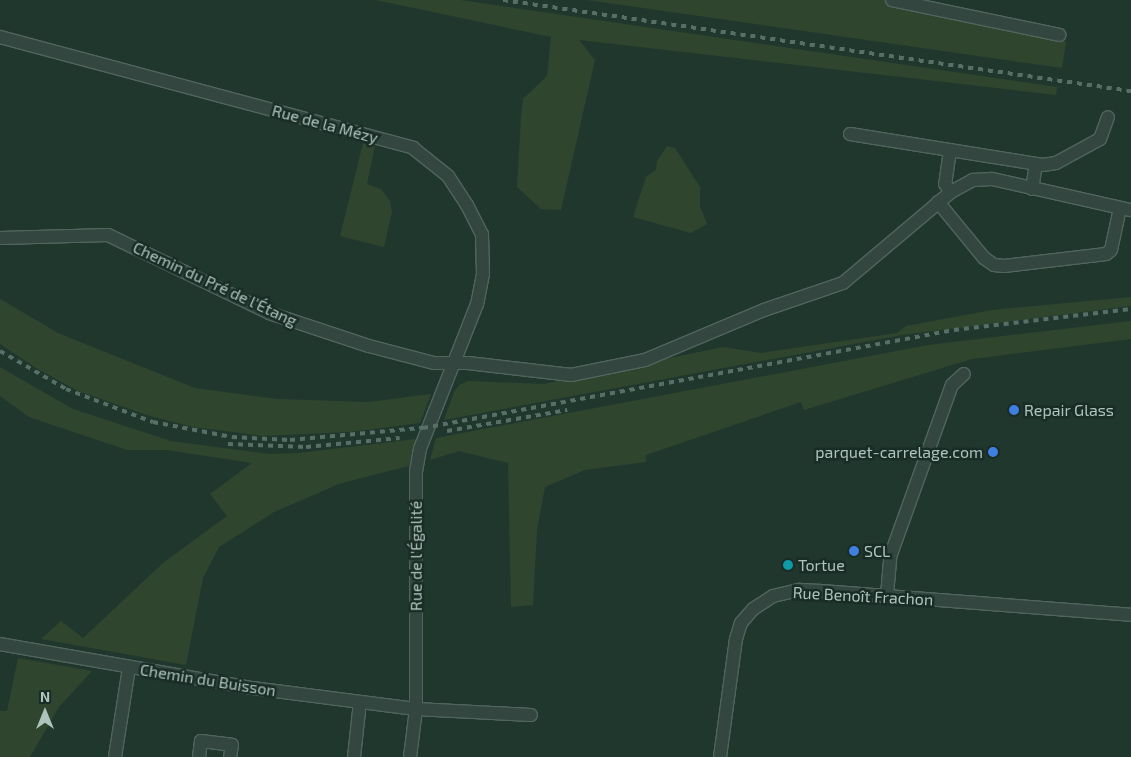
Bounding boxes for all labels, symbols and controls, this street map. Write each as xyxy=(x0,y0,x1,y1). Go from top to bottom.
street label: Rue de la Mézy xyxy=(270,101,380,147)
street label: Chemin du Pré de l'Étang xyxy=(130,238,300,330)
place label: Repair Glass xyxy=(1024,400,1114,420)
marker: Repair Glass xyxy=(1008,404,1020,416)
place label: parquet-carrelage.com xyxy=(815,442,983,462)
marker: parquet-carrelage.com xyxy=(987,446,999,458)
street label: Rue de l'Égalité xyxy=(406,501,426,611)
place label: SCL xyxy=(864,541,890,561)
marker: SCL xyxy=(848,545,860,557)
place label: Tortue xyxy=(798,555,845,575)
marker: Tortue xyxy=(782,559,794,571)
street label: Rue Benoît Frachon xyxy=(792,583,934,609)
street label: Chemin du Buisson xyxy=(139,660,277,700)
north arrow xyxy=(20,687,70,737)
text: N xyxy=(40,688,50,705)

